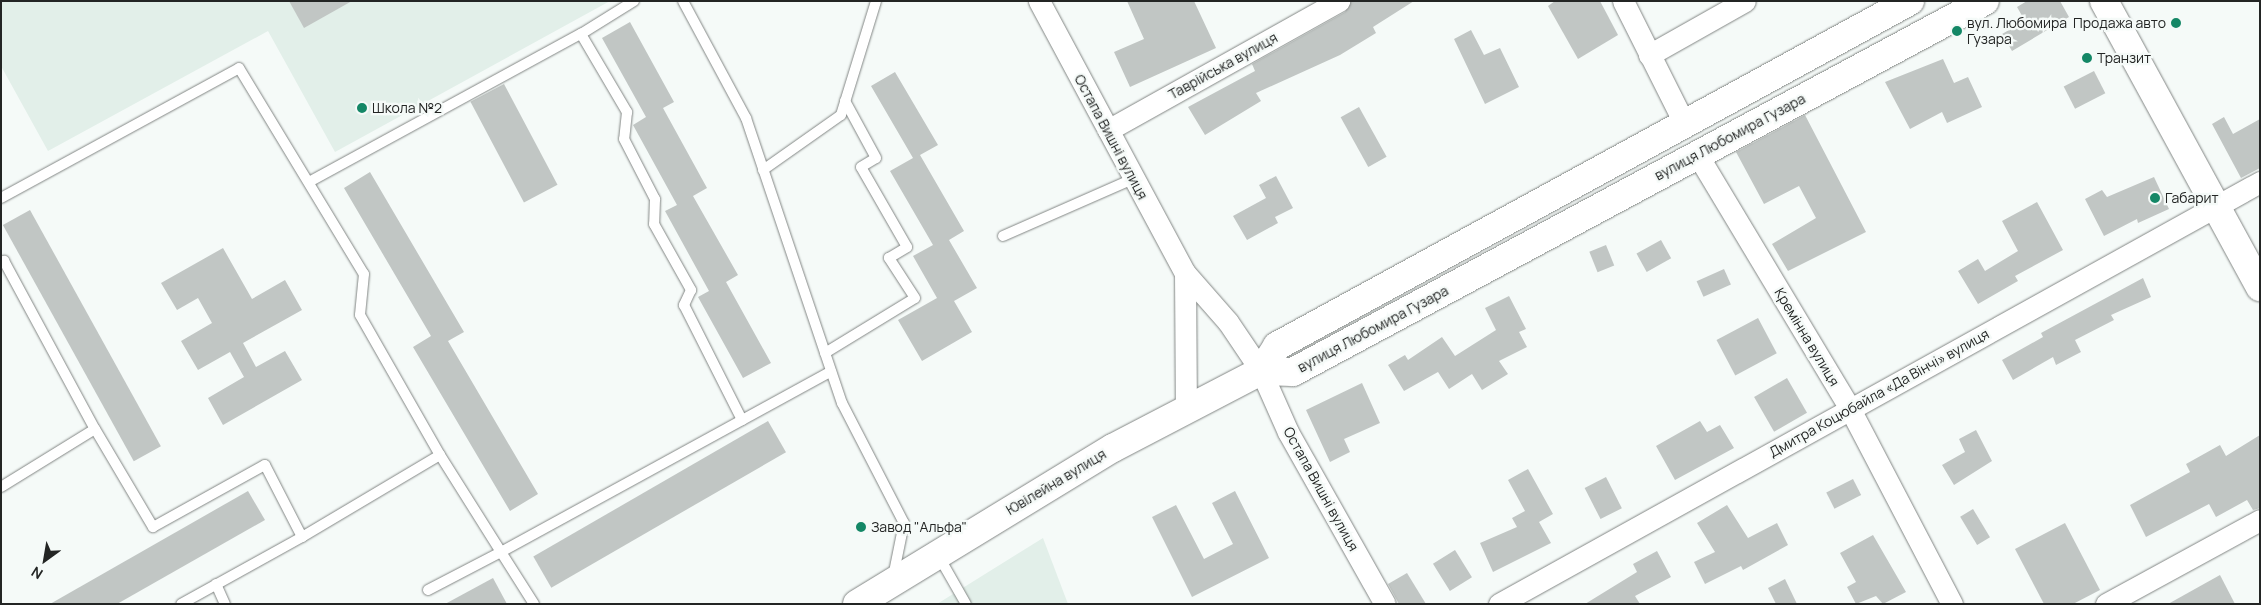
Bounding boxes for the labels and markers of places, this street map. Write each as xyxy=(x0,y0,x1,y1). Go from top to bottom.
place label: вул. Любомира Гузара xyxy=(1967,15,2067,48)
place label: Продажа авто xyxy=(2073,15,2166,31)
marker: Продажа авто xyxy=(2170,17,2182,29)
marker: вул. Любомира Гузара xyxy=(1951,25,1963,37)
place label: Транзит xyxy=(2097,50,2151,66)
marker: Транзит xyxy=(2081,52,2093,64)
place label: Школа №2 xyxy=(372,100,442,116)
marker: Школа №2 xyxy=(356,102,368,114)
place label: Габарит xyxy=(2165,190,2219,206)
marker: Габарит xyxy=(2149,192,2161,204)
place label: Завод "Альфа" xyxy=(871,519,967,535)
marker: Завод "Альфа" xyxy=(855,521,867,533)

